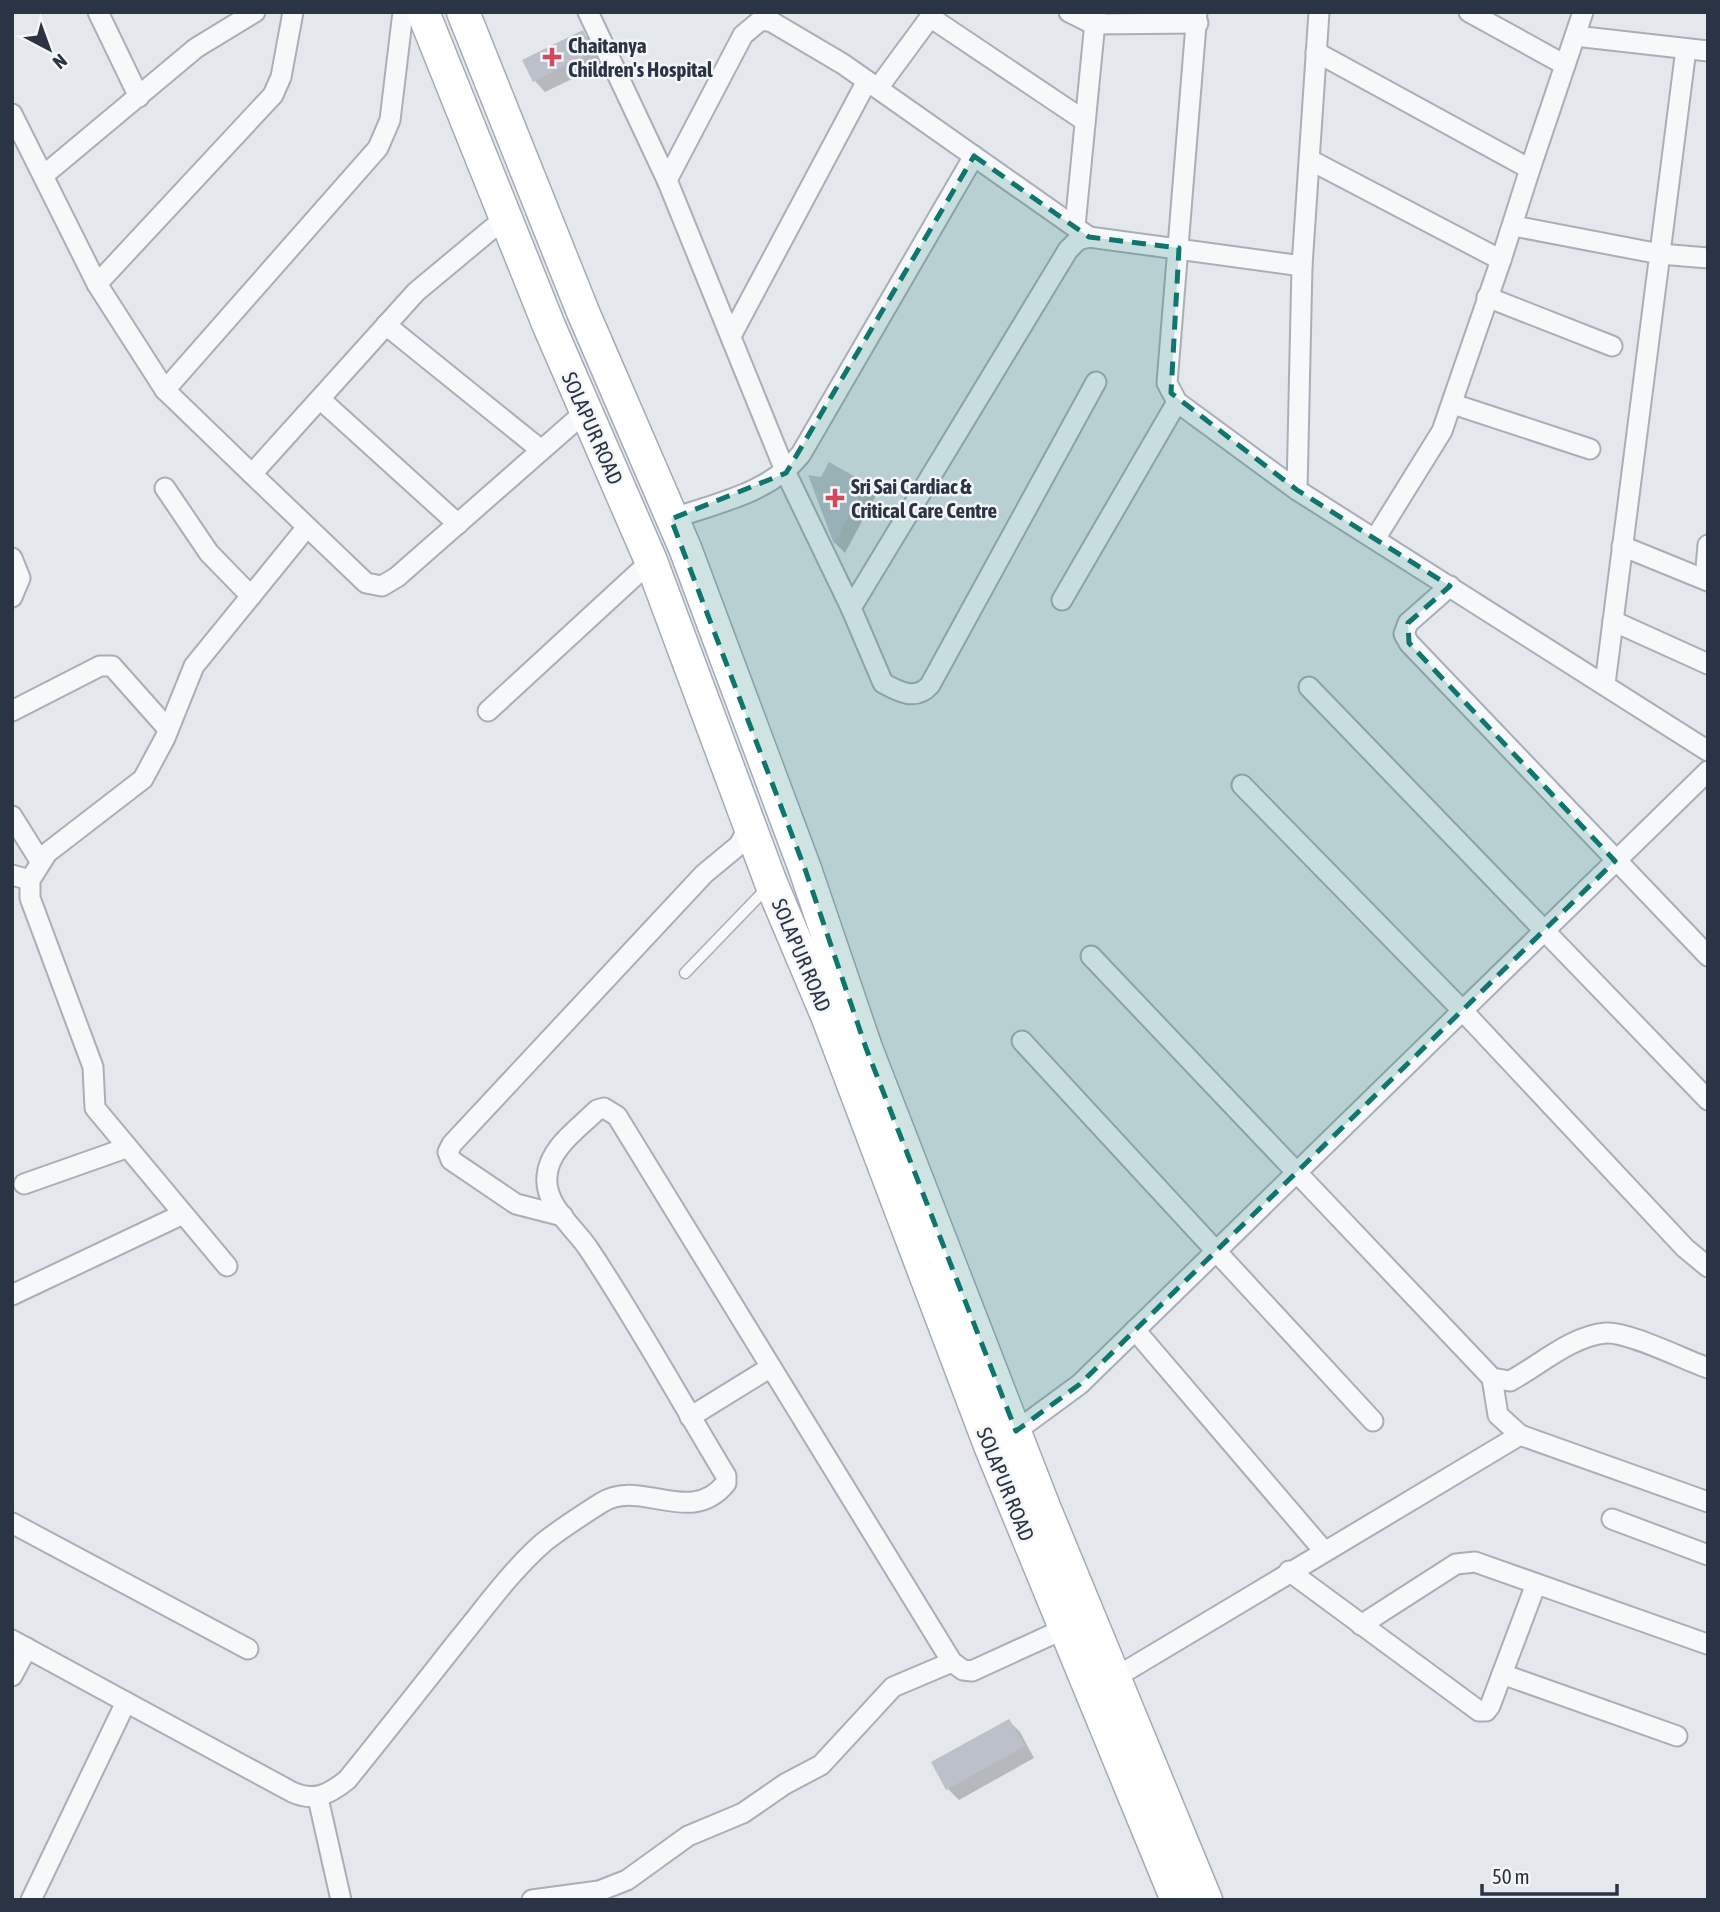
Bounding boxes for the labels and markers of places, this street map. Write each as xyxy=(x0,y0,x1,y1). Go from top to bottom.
place label: Chaitanya Children's Hospital xyxy=(568,33,713,81)
marker: Chaitanya Children's Hospital xyxy=(542,47,562,67)
place label: Sri Sai Cardiac & Critical Care Centre xyxy=(851,474,997,522)
marker: Sri Sai Cardiac & Critical Care Centre xyxy=(825,488,845,508)

